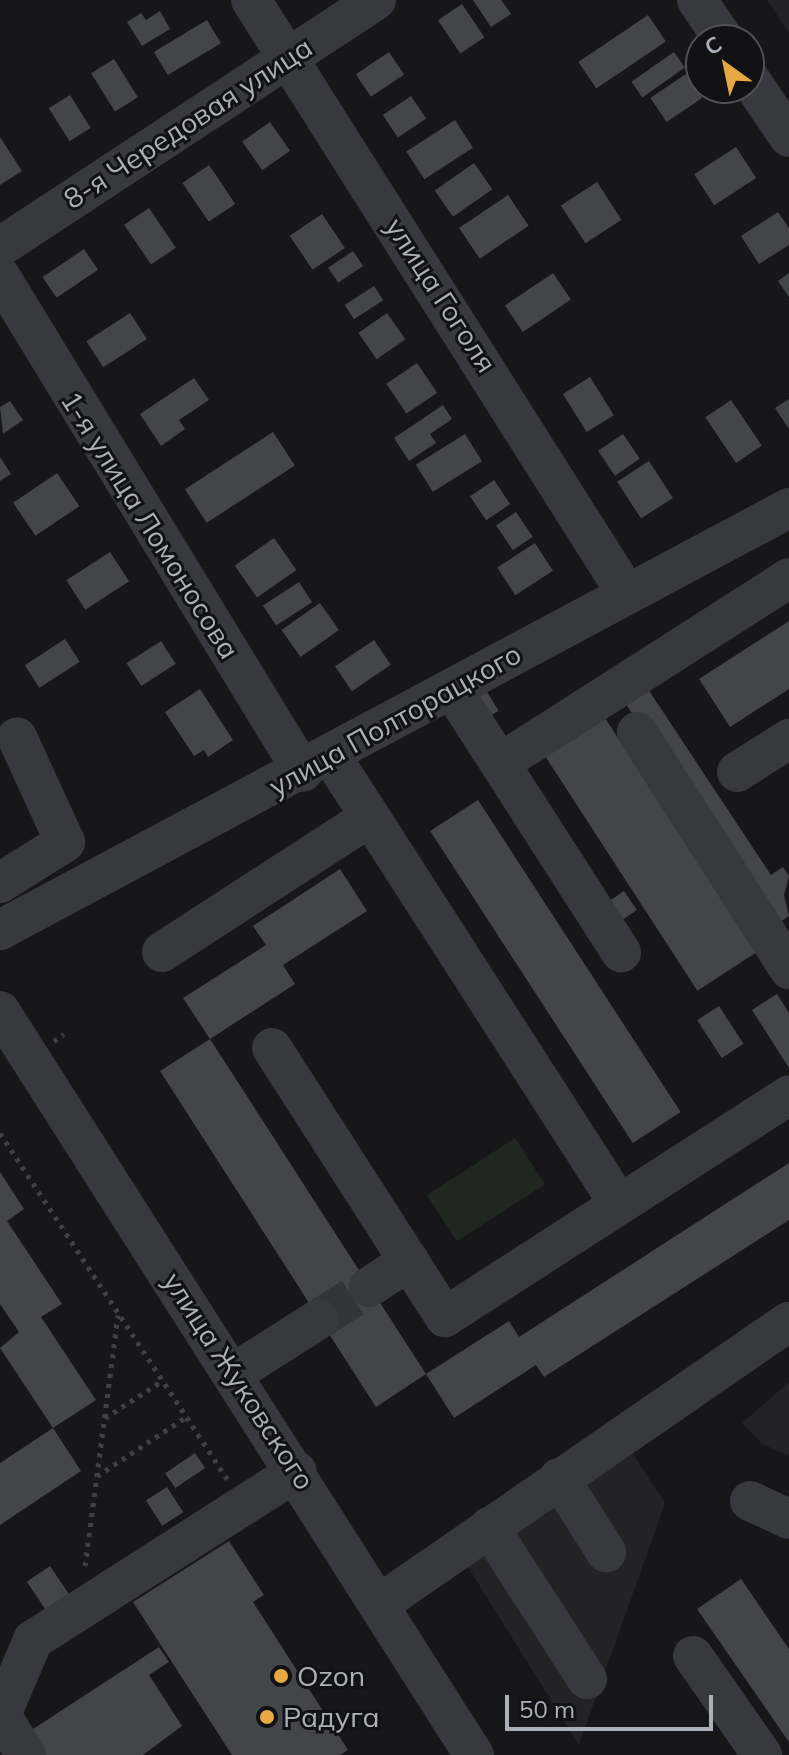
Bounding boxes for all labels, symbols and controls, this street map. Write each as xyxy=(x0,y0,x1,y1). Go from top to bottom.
north arrow xyxy=(685,24,765,104)
street label: 8-я Чередовая улица xyxy=(58,30,318,216)
text: С xyxy=(699,30,727,61)
street label: улица Гоголя xyxy=(379,211,503,379)
street label: 1-я улица Ломоносова xyxy=(54,385,246,665)
street label: улица Полторацкого xyxy=(263,637,527,803)
street label: улица Жуковского xyxy=(156,1266,322,1496)
place label: Ozon xyxy=(297,1659,365,1693)
marker: Ozon xyxy=(272,1667,290,1685)
scale bar xyxy=(509,1679,717,1729)
text: 50 m xyxy=(519,1694,575,1724)
place label: Радуга xyxy=(283,1700,380,1734)
marker: Радуга xyxy=(258,1708,276,1726)

